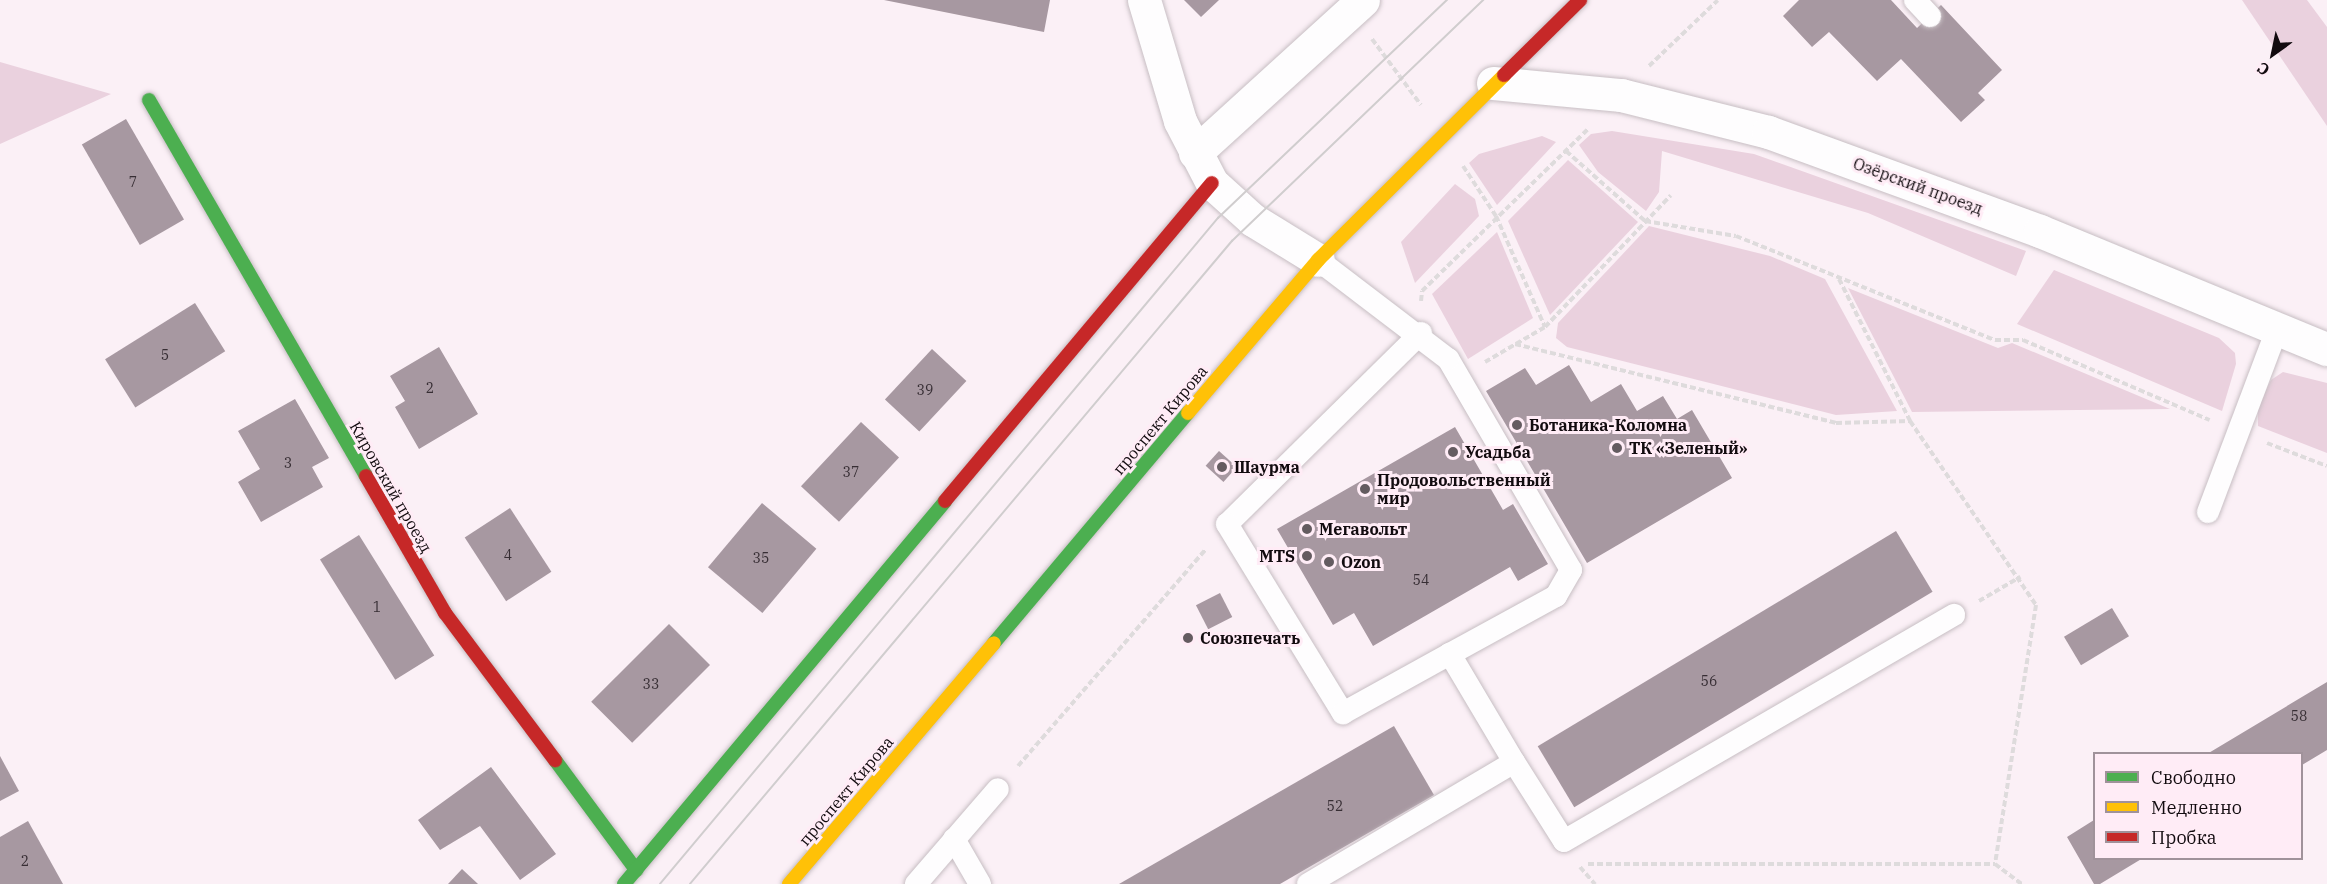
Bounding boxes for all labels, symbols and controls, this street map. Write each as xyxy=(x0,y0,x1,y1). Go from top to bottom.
north arrow xyxy=(2243,24,2303,84)
text: С xyxy=(2253,58,2273,80)
street label: Озёрский проезд xyxy=(1851,154,1985,218)
house number: 7 xyxy=(129,174,137,190)
house number: 5 xyxy=(161,347,169,363)
street label: проспект Кирова xyxy=(1109,361,1211,479)
house number: 2 xyxy=(426,380,434,396)
house number: 39 xyxy=(917,382,933,398)
place label: Ботаника-Коломна xyxy=(1529,415,1687,435)
street label: Кировский проезд xyxy=(346,418,436,556)
marker: Ботаника-Коломна xyxy=(1510,418,1524,432)
place label: ТК «Зеленый» xyxy=(1629,438,1748,458)
marker: ТК «Зеленый» xyxy=(1610,441,1624,455)
place label: Усадьба xyxy=(1465,442,1531,462)
marker: Усадьба xyxy=(1446,445,1460,459)
house number: 3 xyxy=(284,455,292,471)
place label: Шаурма xyxy=(1234,457,1300,477)
marker: Шаурма xyxy=(1215,460,1229,474)
house number: 37 xyxy=(843,464,859,480)
place label: Продовольственный мир xyxy=(1377,470,1551,508)
marker: Продовольственный мир xyxy=(1358,482,1372,496)
place label: Мегавольт xyxy=(1319,519,1407,539)
marker: Мегавольт xyxy=(1300,522,1314,536)
place label: MTS xyxy=(1259,546,1295,566)
house number: 4 xyxy=(504,547,512,563)
marker: MTS xyxy=(1300,549,1314,563)
house number: 35 xyxy=(753,550,769,566)
place label: Ozon xyxy=(1341,552,1381,572)
marker: Ozon xyxy=(1322,555,1336,569)
house number: 54 xyxy=(1413,572,1429,588)
house number: 1 xyxy=(373,599,381,615)
place label: Союзпечать xyxy=(1200,628,1300,648)
marker: Союзпечать xyxy=(1181,631,1195,645)
house number: 56 xyxy=(1701,673,1717,689)
house number: 33 xyxy=(643,676,659,692)
house number: 58 xyxy=(2291,708,2307,724)
street label: проспект Кирова xyxy=(795,732,897,850)
legend xyxy=(2093,752,2303,860)
text: Свободно xyxy=(2151,766,2236,789)
text: Медленно xyxy=(2151,796,2242,819)
house number: 52 xyxy=(1327,798,1343,814)
text: Пробка xyxy=(2151,826,2217,849)
house number: 2 xyxy=(21,853,29,869)

